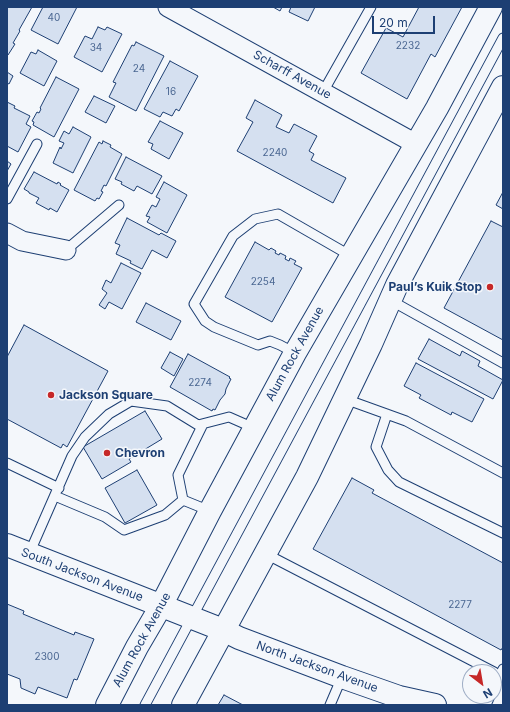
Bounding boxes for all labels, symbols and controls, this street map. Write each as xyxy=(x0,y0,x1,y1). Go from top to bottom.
scale bar xyxy=(374,8,437,34)
house number: 40 xyxy=(48,12,60,24)
text: 20 m xyxy=(379,15,408,30)
house number: 2232 xyxy=(396,40,420,52)
house number: 34 xyxy=(90,42,102,54)
street label: Scharff Avenue xyxy=(250,48,334,102)
house number: 24 xyxy=(133,63,145,75)
house number: 16 xyxy=(166,86,176,98)
house number: 2240 xyxy=(263,147,287,159)
house number: 2254 xyxy=(251,276,275,288)
place label: Paul’s Kuik Stop xyxy=(388,280,482,294)
marker: Paul’s Kuik Stop xyxy=(485,282,495,292)
street label: Alum Rock Avenue xyxy=(263,304,327,404)
house number: 2274 xyxy=(188,377,212,389)
place label: Jackson Square xyxy=(59,388,153,402)
marker: Jackson Square xyxy=(46,390,56,400)
place label: Chevron xyxy=(115,446,165,460)
marker: Chevron xyxy=(102,448,112,458)
street label: South Jackson Avenue xyxy=(19,545,145,605)
street label: Alum Rock Avenue xyxy=(110,590,174,690)
house number: 2277 xyxy=(448,599,472,611)
street label: North Jackson Avenue xyxy=(254,638,380,696)
house number: 2300 xyxy=(35,651,59,663)
north arrow xyxy=(462,664,502,704)
text: N xyxy=(480,685,495,702)

